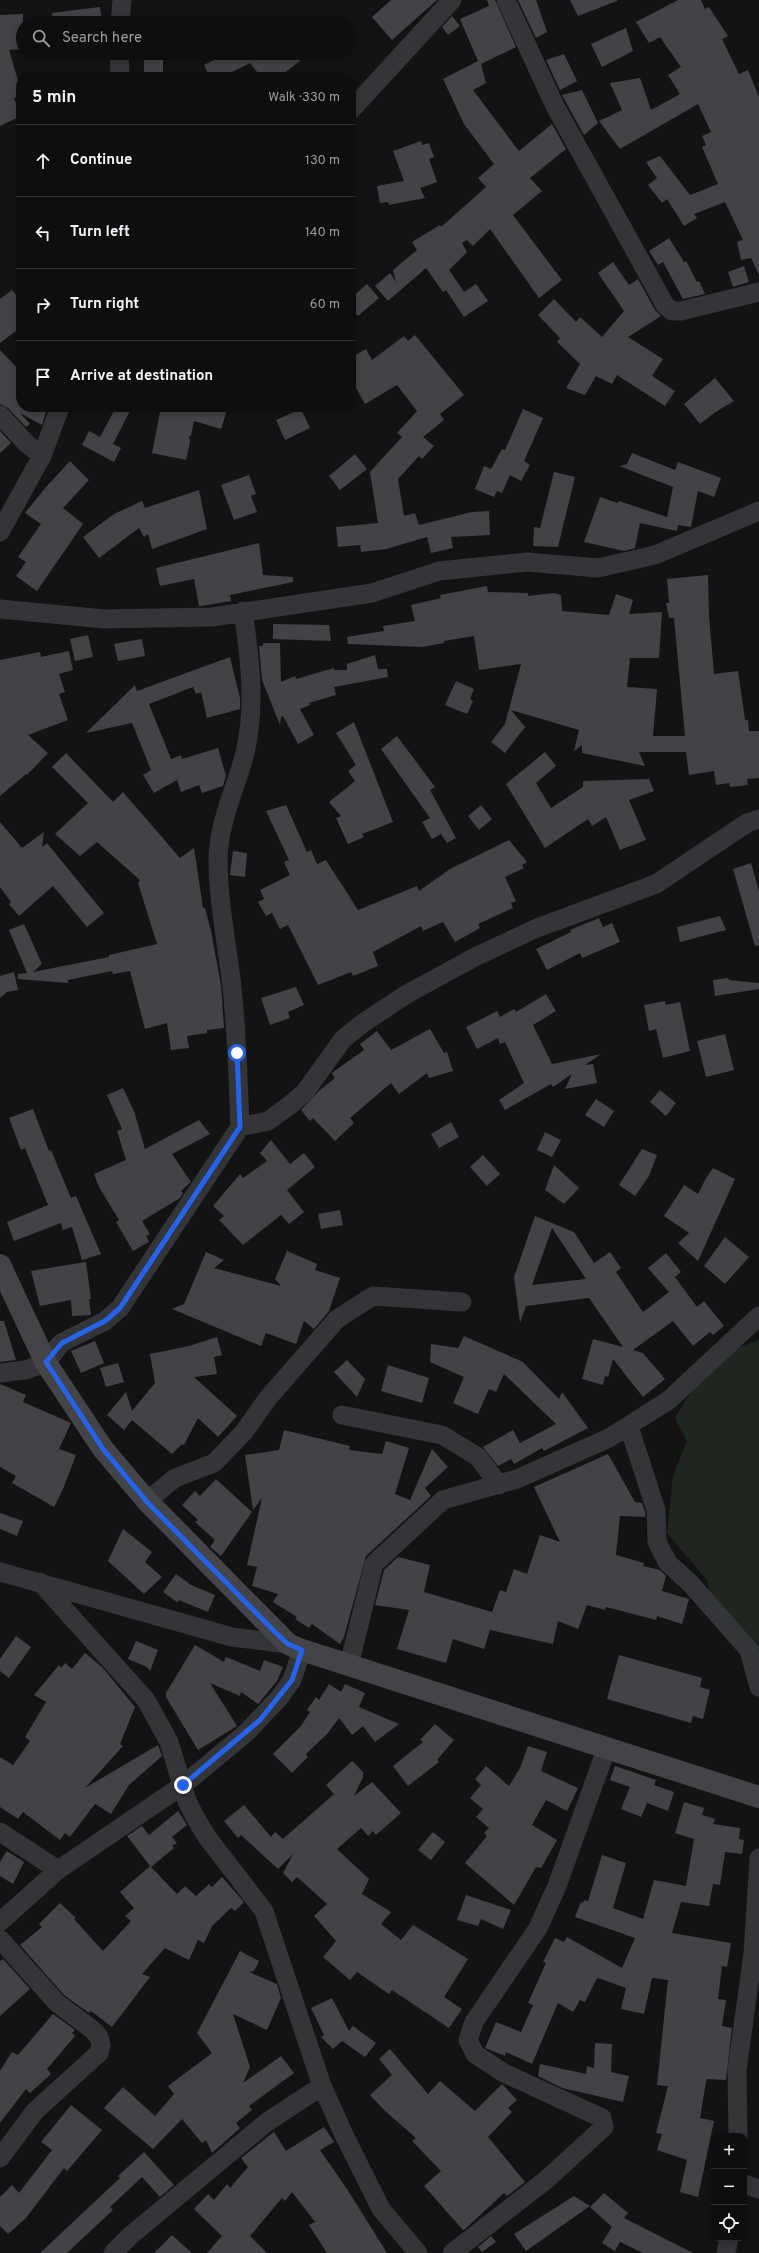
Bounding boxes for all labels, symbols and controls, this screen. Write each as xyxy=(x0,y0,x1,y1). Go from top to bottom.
search box xyxy=(16,16,356,60)
icon: search xyxy=(30,27,52,49)
text: Search here xyxy=(62,29,142,48)
text: 5 min xyxy=(32,87,76,109)
text: Walk · 330 m xyxy=(268,90,340,106)
icon: ahead xyxy=(32,150,54,172)
text: Continue xyxy=(70,151,132,170)
text: 130 m xyxy=(305,153,340,169)
icon: left xyxy=(32,222,54,244)
text: Turn left xyxy=(70,223,130,242)
text: 140 m xyxy=(305,225,340,241)
icon: right xyxy=(32,294,54,316)
text: Turn right xyxy=(70,295,139,314)
text: 60 m xyxy=(310,297,340,313)
icon: arrive xyxy=(32,366,54,388)
text: Arrive at destination xyxy=(70,367,213,386)
route start xyxy=(228,1044,246,1062)
route end xyxy=(174,1776,192,1794)
map controls xyxy=(711,2133,747,2241)
button: + xyxy=(711,2133,747,2169)
button: − xyxy=(711,2169,747,2205)
button: locate xyxy=(711,2205,747,2241)

